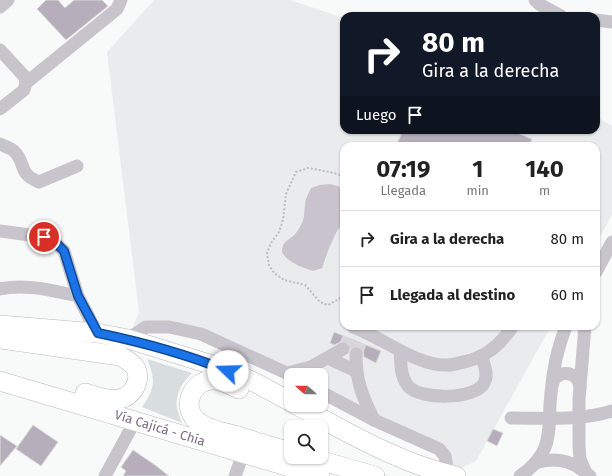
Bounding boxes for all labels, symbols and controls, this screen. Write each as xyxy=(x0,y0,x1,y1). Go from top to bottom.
text: 80 m xyxy=(422,26,485,59)
icon: right xyxy=(356,28,408,80)
text: Gira a la derecha xyxy=(422,60,559,82)
icon: arrive xyxy=(404,104,426,126)
text: Luego xyxy=(356,106,396,124)
text: 07:19 xyxy=(376,155,430,183)
text: 1 xyxy=(472,155,483,183)
text: 140 xyxy=(525,155,564,183)
text: Llegada xyxy=(380,183,426,198)
text: min xyxy=(467,183,489,198)
text: m xyxy=(539,183,550,198)
pin xyxy=(27,220,61,254)
icon: arrive xyxy=(33,226,55,248)
icon: right xyxy=(356,228,378,250)
text: Gira a la derecha xyxy=(390,230,504,248)
text: 80 m xyxy=(551,230,584,248)
icon: arrive xyxy=(356,284,378,306)
text: Llegada al destino xyxy=(390,286,515,304)
text: 60 m xyxy=(551,286,584,304)
position arrow xyxy=(207,350,249,392)
north arrow xyxy=(284,368,328,412)
map controls xyxy=(284,368,328,464)
street label: Vía Cajicá - Chía xyxy=(113,407,207,449)
button: search xyxy=(284,420,328,464)

